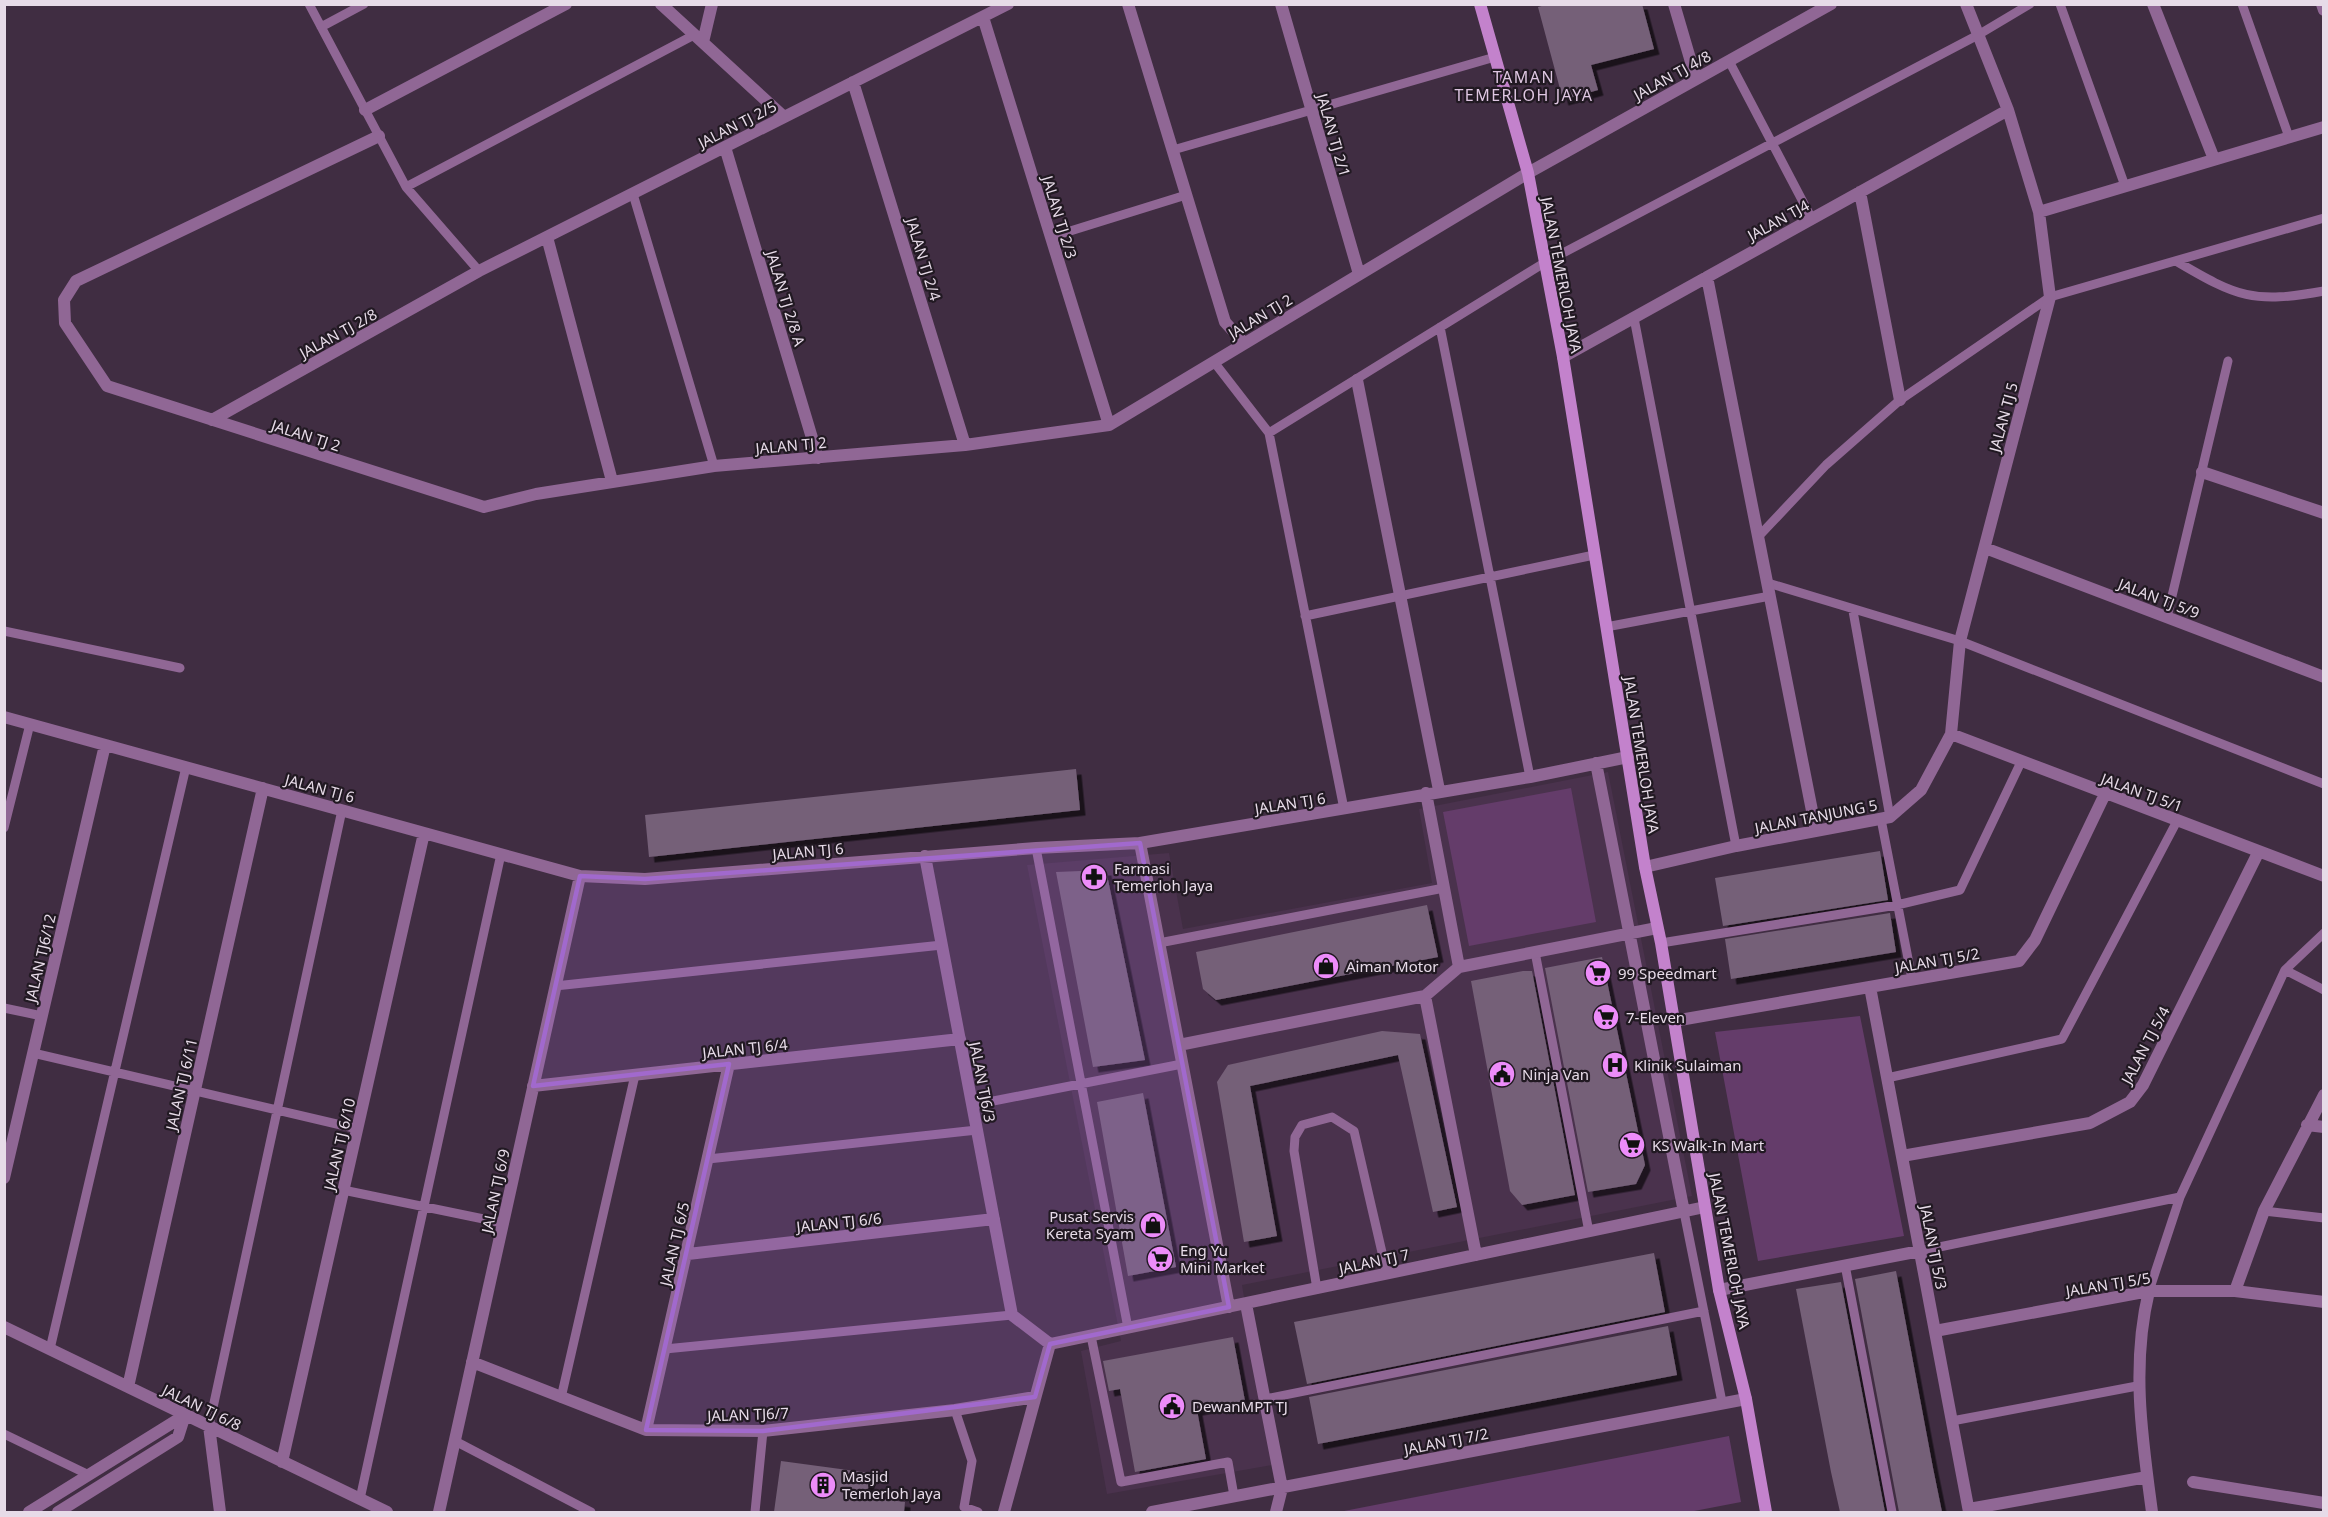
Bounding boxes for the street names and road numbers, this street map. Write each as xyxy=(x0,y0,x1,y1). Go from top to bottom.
street label: JALAN TJ 4/8 xyxy=(1628,46,1714,105)
street label: JALAN TJ 2/1 xyxy=(1312,89,1355,179)
street label: JALAN TJ 2/5 xyxy=(693,96,780,153)
street label: JALAN TJ 2/3 xyxy=(1037,171,1082,261)
street label: JALAN TEMERLOH JAYA xyxy=(1537,193,1587,355)
street label: JALAN TJ4 xyxy=(1742,195,1813,246)
street label: JALAN TJ 2/4 xyxy=(901,213,946,303)
street label: JALAN TJ 2/8 A xyxy=(761,246,810,349)
street label: JALAN TJ 2 xyxy=(1223,289,1296,344)
street label: JALAN TJ 2/8 xyxy=(294,304,380,363)
street label: JALAN TJ 5 xyxy=(1984,380,2022,456)
street label: JALAN TJ 2 xyxy=(267,414,343,456)
street label: JALAN TJ 2 xyxy=(753,432,827,458)
street label: JALAN TJ 5/9 xyxy=(2114,573,2203,623)
street label: JALAN TEMERLOH JAYA xyxy=(1619,673,1664,835)
street label: JALAN TJ 5/1 xyxy=(2097,767,2186,816)
street label: JALAN TJ 6 xyxy=(281,769,357,807)
street label: JALAN TJ 6 xyxy=(1251,788,1327,819)
street label: JALAN TANJUNG 5 xyxy=(1751,794,1879,838)
street label: JALAN TJ 6 xyxy=(770,838,844,864)
street label: JALAN TJ6/12 xyxy=(20,912,60,1006)
street label: JALAN TJ 5/2 xyxy=(1891,943,1981,978)
street label: JALAN TJ 5/4 xyxy=(2115,1002,2174,1089)
street label: JALAN TJ 6/4 xyxy=(699,1034,789,1063)
street label: JALAN TJ 6/11 xyxy=(160,1036,201,1134)
street label: JALAN TJ6/3 xyxy=(965,1038,1001,1124)
street label: JALAN TJ 6/10 xyxy=(318,1096,359,1194)
street label: JALAN TJ 6/9 xyxy=(476,1147,514,1237)
street label: JALAN TEMERLOH JAYA xyxy=(1705,1169,1755,1331)
street label: JALAN TJ 6/5 xyxy=(654,1200,693,1290)
street label: JALAN TJ 5/3 xyxy=(1916,1201,1952,1291)
street label: JALAN TJ 6/6 xyxy=(793,1208,883,1237)
street label: JALAN TJ 7 xyxy=(1335,1244,1411,1279)
street label: JALAN TJ 5/5 xyxy=(2062,1267,2152,1301)
street label: JALAN TJ 6/8 xyxy=(157,1378,245,1435)
street label: JALAN TJ6/7 xyxy=(705,1403,789,1425)
street label: JALAN TJ 7/2 xyxy=(1400,1423,1490,1459)

